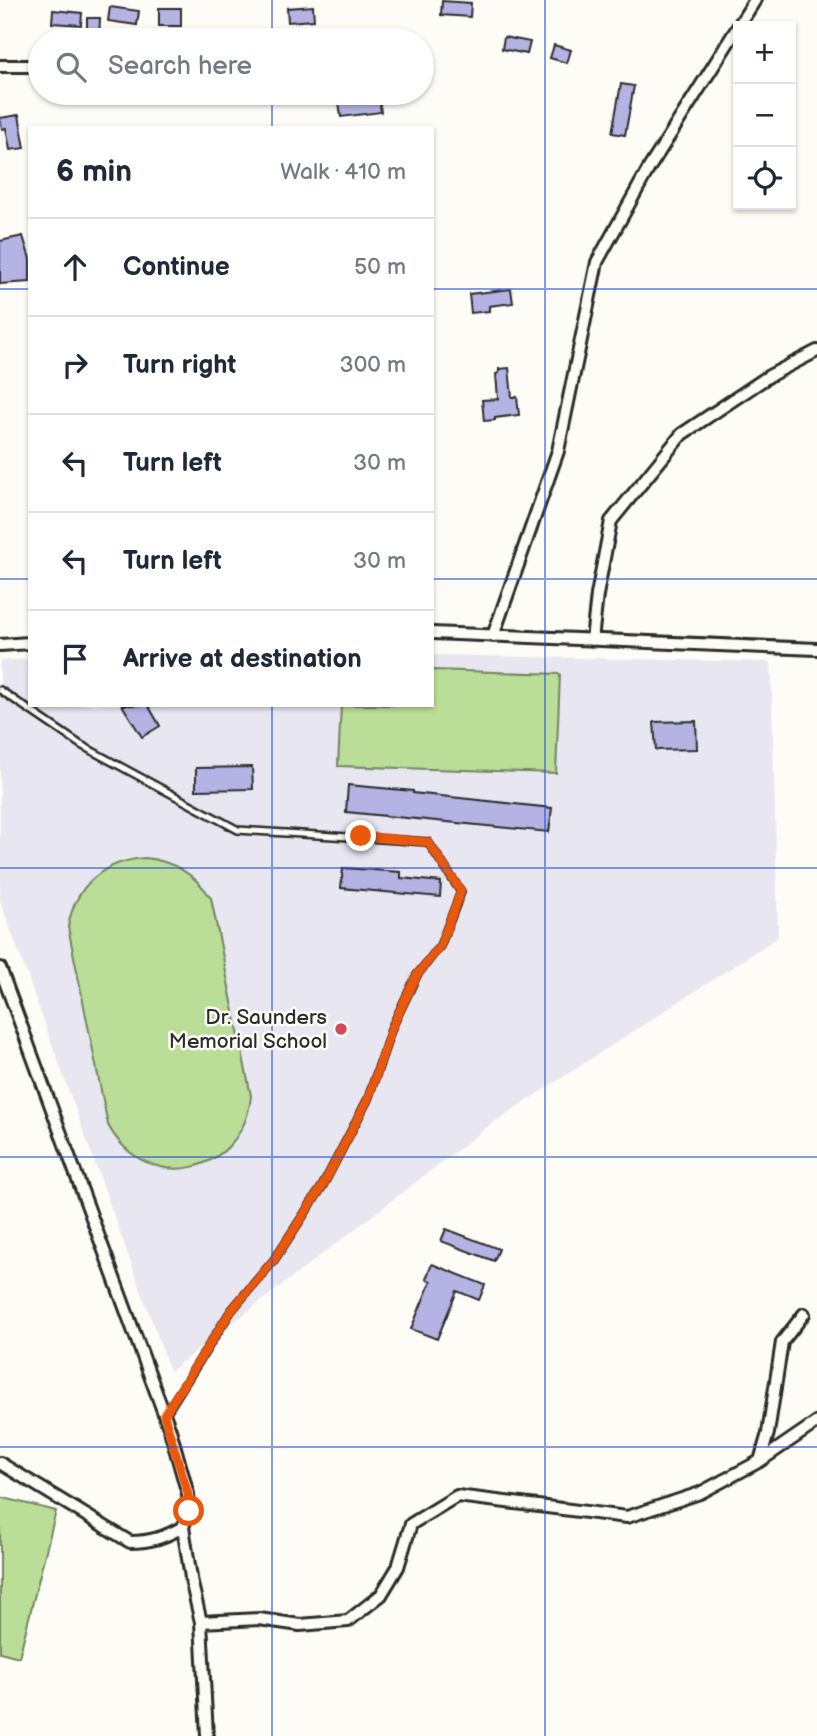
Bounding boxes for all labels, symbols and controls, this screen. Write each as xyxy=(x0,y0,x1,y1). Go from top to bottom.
map controls xyxy=(733,21,796,210)
button: + xyxy=(733,21,796,84)
search box xyxy=(28,28,434,105)
icon: search xyxy=(52,48,90,86)
text: Search here xyxy=(108,51,252,82)
button: − xyxy=(733,84,796,147)
button: locate xyxy=(733,147,796,210)
text: 6 min xyxy=(56,154,132,190)
text: Walk · 410 m xyxy=(280,158,406,186)
icon: ahead xyxy=(56,248,94,286)
text: Continue xyxy=(123,252,230,283)
text: 50 m xyxy=(354,253,406,281)
icon: right xyxy=(56,346,94,384)
text: Turn right xyxy=(123,350,236,381)
text: 300 m xyxy=(340,351,406,379)
icon: left xyxy=(56,444,94,482)
text: Turn left xyxy=(123,448,222,479)
text: 30 m xyxy=(353,449,406,477)
icon: left xyxy=(56,542,94,580)
text: Turn left xyxy=(123,546,222,577)
text: 30 m xyxy=(353,547,406,575)
icon: arrive xyxy=(56,640,94,678)
text: Arrive at destination xyxy=(123,644,362,675)
route end xyxy=(345,820,376,851)
place label: Dr. Saunders Memorial School xyxy=(169,1005,327,1054)
marker: Dr. Saunders Memorial School xyxy=(333,1021,349,1037)
route start xyxy=(173,1495,204,1526)

